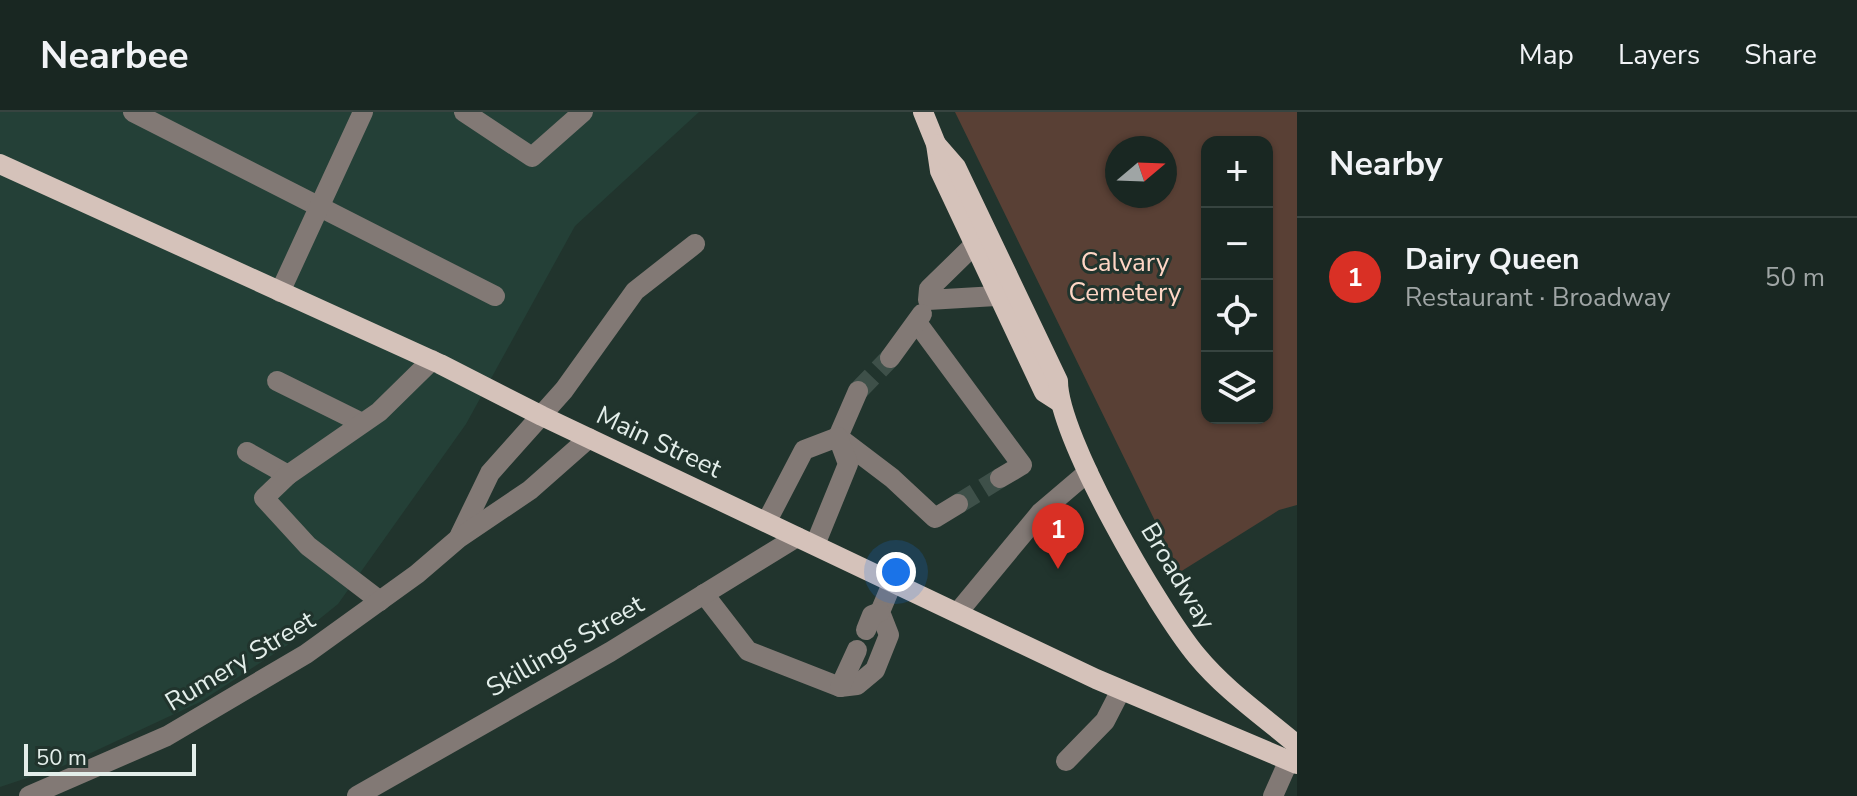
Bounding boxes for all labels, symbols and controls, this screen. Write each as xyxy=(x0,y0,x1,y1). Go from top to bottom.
text: Nearbee xyxy=(40,30,189,81)
text: Map xyxy=(1519,36,1574,74)
text: Layers xyxy=(1618,36,1700,74)
text: Share xyxy=(1744,36,1817,74)
north arrow xyxy=(1105,136,1177,208)
map controls xyxy=(1201,136,1273,424)
button: + xyxy=(1201,136,1273,208)
text: Nearby xyxy=(1329,141,1443,187)
button: − xyxy=(1201,208,1273,280)
text: Dairy Queen xyxy=(1405,239,1579,280)
park label: Calvary Cemetery xyxy=(1069,245,1182,310)
text: 1 xyxy=(1347,260,1363,295)
text: 50 m xyxy=(1765,260,1825,295)
button: locate xyxy=(1201,280,1273,352)
text: Restaurant · Broadway xyxy=(1405,280,1671,315)
button: layers xyxy=(1201,352,1273,424)
street label: Main Street xyxy=(591,398,728,487)
pin: 1 xyxy=(1032,503,1084,569)
street label: Broadway xyxy=(1132,516,1224,636)
your location xyxy=(876,552,916,592)
street label: Skillings Street xyxy=(480,586,651,705)
street label: Rumery Street xyxy=(158,602,322,720)
scale bar xyxy=(24,740,196,776)
text: 50 m xyxy=(36,743,87,773)

